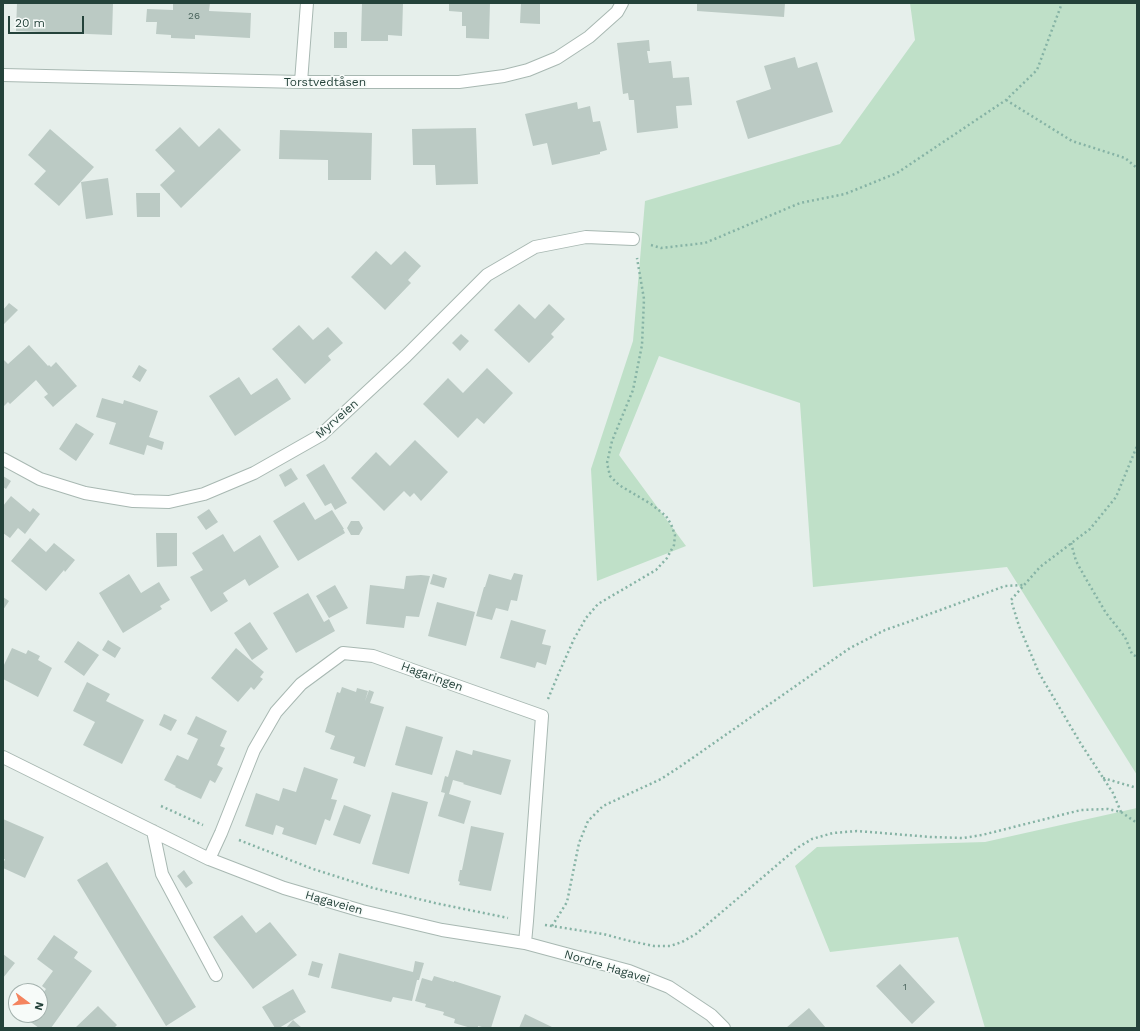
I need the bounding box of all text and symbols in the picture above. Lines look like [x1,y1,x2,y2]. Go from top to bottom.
scale bar [10,8,86,34]
house number: 26 [188,10,200,22]
text: 20 m [15,16,45,30]
street label: Torstvedtåsen [284,75,366,89]
street label: Myrveien [313,396,361,442]
street label: Hagaringen [399,659,465,695]
street label: Hagaveien [304,888,364,918]
street label: Nordre Hagavei [562,947,652,987]
house number: 1 [903,981,907,993]
north arrow [8,983,48,1023]
text: N [32,1000,46,1012]

